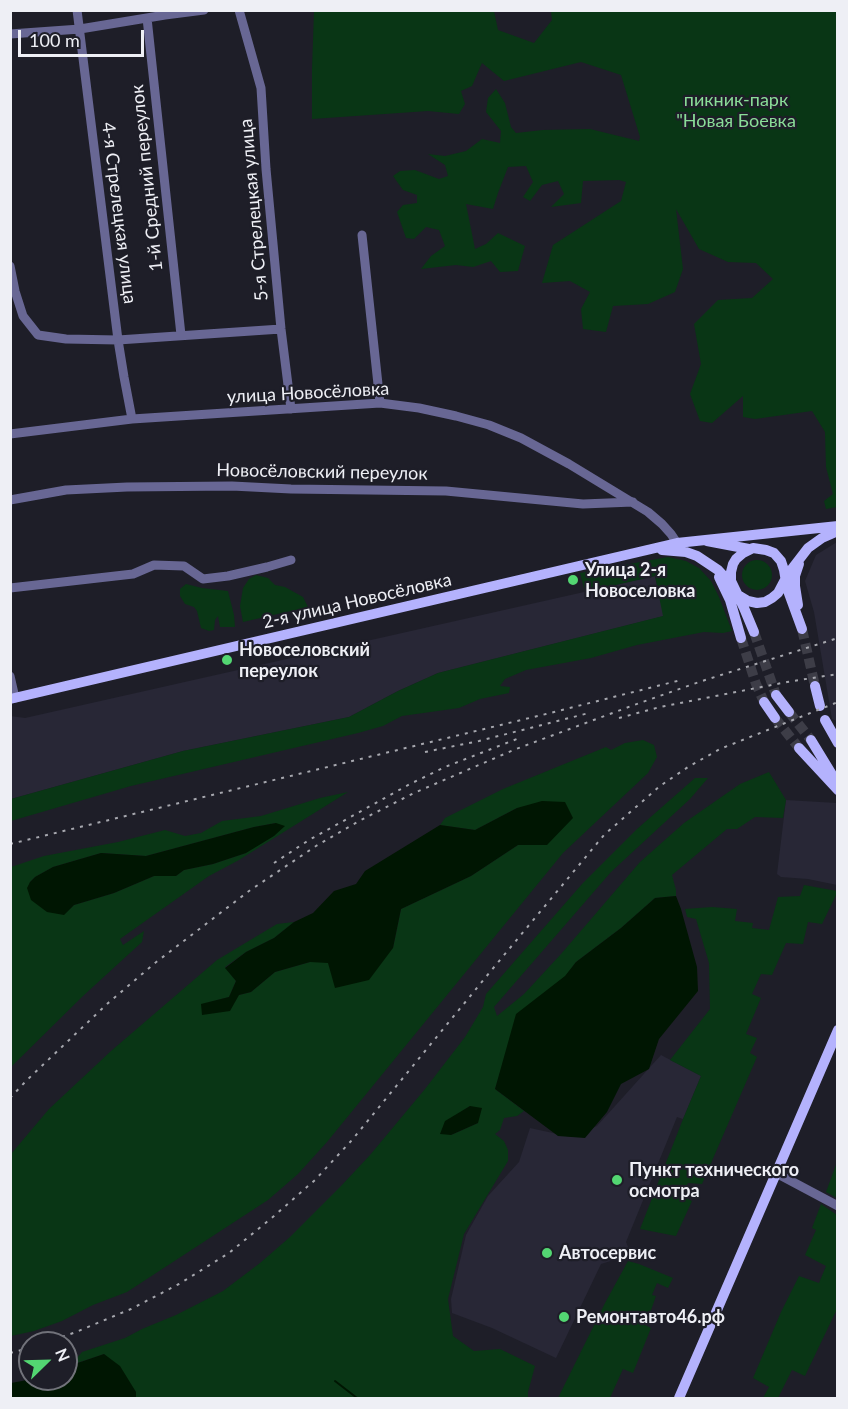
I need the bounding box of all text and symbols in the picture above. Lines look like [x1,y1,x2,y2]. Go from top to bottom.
scale bar [21,18,147,56]
text: 100 m [29,29,80,51]
street label: 1-й Средний переулок [126,84,168,272]
park label: пикник-парк "Новая Боевка [676,89,796,132]
street label: 5-я Стрелецкая улица [235,118,273,302]
street label: 4-я Стрелецкая улица [97,121,141,305]
street label: улица Новосёловка [226,378,390,408]
street label: Новосёловский переулок [216,459,428,485]
place label: Улица 2-я Новоселовка [585,559,696,602]
street label: 2-я улица Новосёловка [261,569,453,633]
marker: Улица 2-я Новоселовка [566,573,580,587]
place label: Новоселовский переулок [239,639,370,682]
marker: Новоселовский переулок [220,653,234,667]
place label: Пункт технического осмотра [629,1159,799,1202]
marker: Пункт технического осмотра [610,1173,624,1187]
place label: Автосервис [559,1242,656,1264]
marker: Автосервис [540,1246,554,1260]
place label: Ремонтавто46.рф [576,1306,725,1328]
marker: Ремонтавто46.рф [557,1310,571,1324]
north arrow [18,1331,78,1391]
text: N [52,1345,74,1364]

